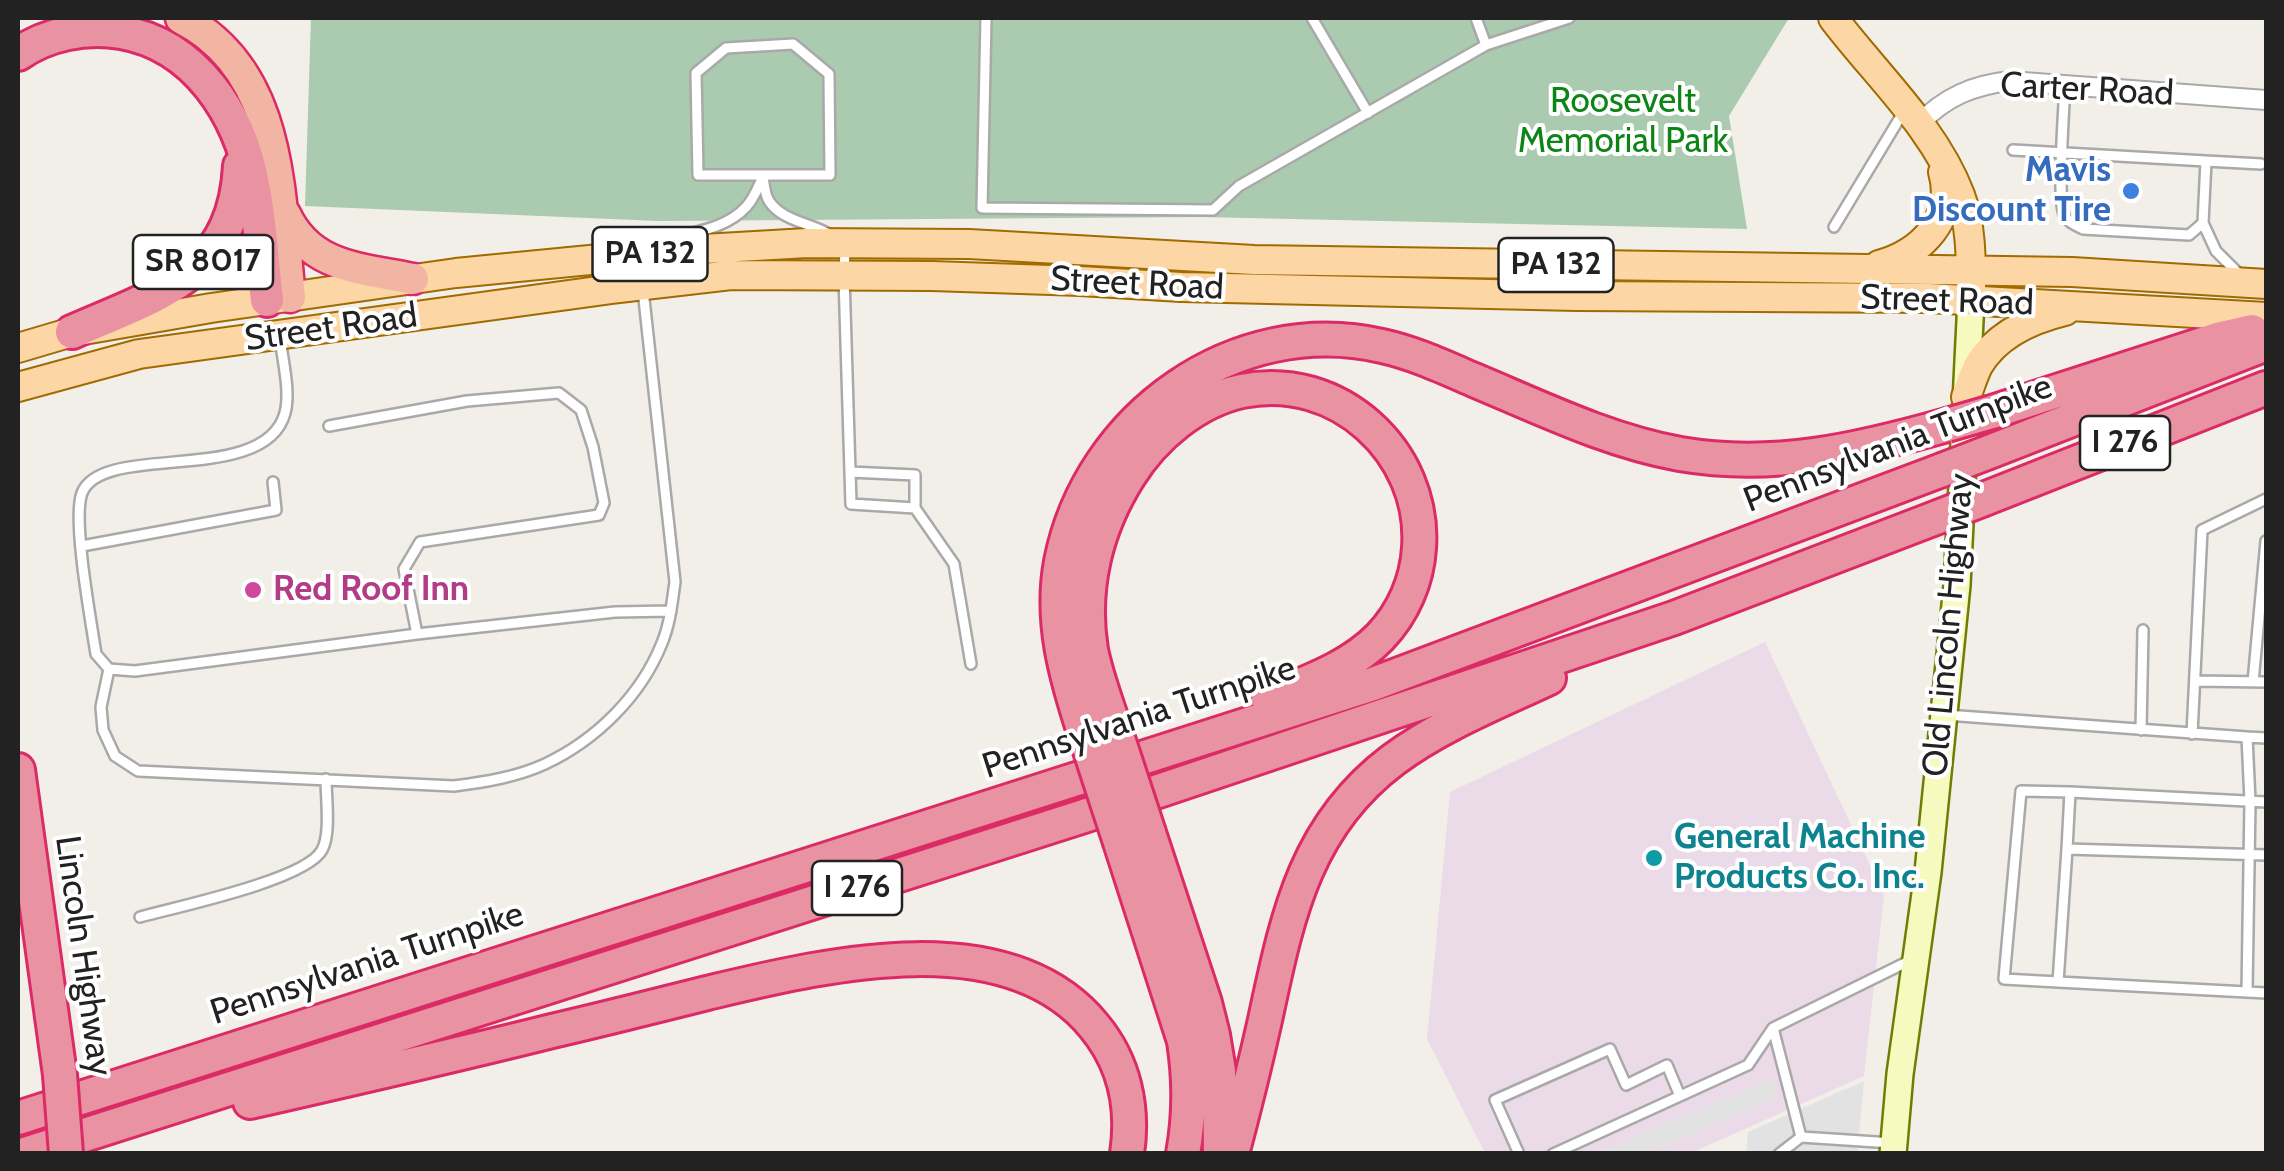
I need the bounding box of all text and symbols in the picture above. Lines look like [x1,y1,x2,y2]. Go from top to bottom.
street label: Carter Road [1999,64,2175,116]
park label: Roosevelt Memorial Park [1518,81,1728,163]
place label: Mavis Discount Tire [1912,150,2111,232]
marker: Mavis Discount Tire [2120,180,2142,202]
road number: PA 132 [592,227,708,281]
road number: SR 8017 [133,235,273,289]
road number: PA 132 [1498,238,1614,292]
street label: Street Road [1049,258,1225,310]
street label: Street Road [1859,277,2035,325]
street label: Street Road [242,295,420,361]
street label: Pennsylvania Turnpike [1738,366,2058,522]
road number: I 276 [2080,416,2170,470]
street label: Old Lincoln Highway [1915,472,1983,778]
place label: Red Roof Inn [273,569,469,611]
marker: Red Roof Inn [242,579,264,601]
street label: Pennsylvania Turnpike [977,648,1301,788]
place label: General Machine Products Co. Inc. [1674,817,1926,899]
street label: Lincoln Highway [45,833,121,1079]
marker: General Machine Products Co. Inc. [1643,847,1665,869]
road number: I 276 [812,861,902,915]
street label: Pennsylvania Turnpike [205,894,529,1034]

